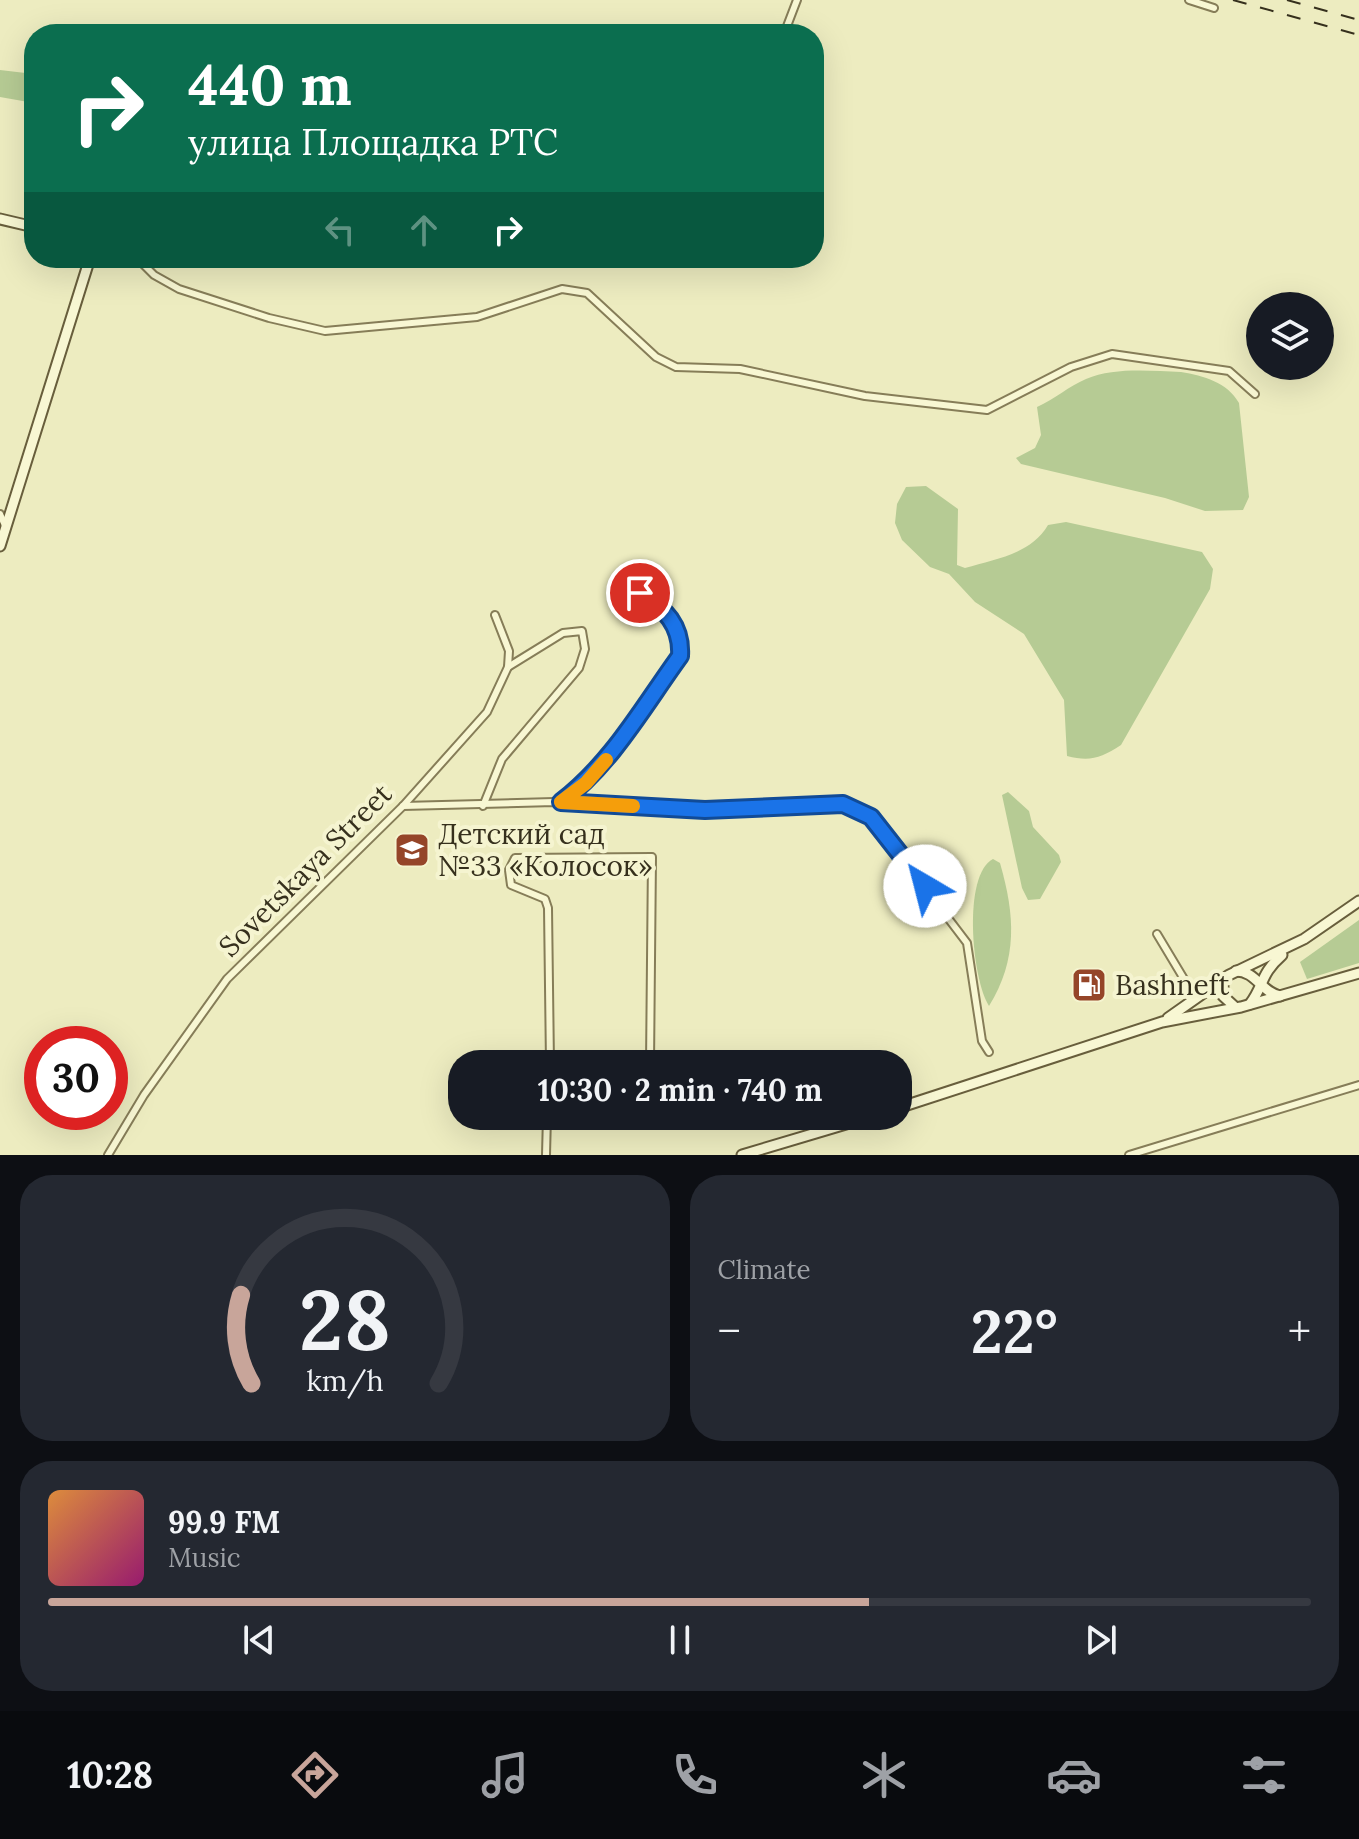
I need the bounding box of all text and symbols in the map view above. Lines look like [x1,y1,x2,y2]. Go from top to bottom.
text: 440 m [188,49,352,120]
icon: right [56,56,160,160]
text: улица Площадка РТС [188,119,558,165]
icon: left [318,208,362,252]
icon: ahead [402,208,446,252]
icon: right [486,208,530,252]
map controls [1246,292,1334,380]
button: layers [1246,292,1334,380]
pin [606,559,674,627]
icon: arrive [618,571,662,615]
street label: Sovetskaya Street [211,776,399,964]
place label: Детский сад №33 «Колосок» [438,816,653,884]
school or university icon: Детский сад №33 «Колосок» [393,831,431,869]
position arrow [883,844,967,928]
fuel station icon: Bashneft [1070,966,1108,1004]
place label: Bashneft [1115,967,1230,1003]
speed limit sign: 30 [24,1026,128,1130]
text: 10:30 · 2 min · 740 m [538,1071,822,1109]
text: Climate [718,1253,811,1286]
text: 28 [299,1266,391,1373]
text: 22° [971,1293,1058,1369]
text: − [718,1303,741,1359]
text: + [1288,1303,1311,1359]
text: km/h [306,1362,383,1399]
text: 99.9 FM [168,1503,281,1541]
text: Music [168,1541,241,1574]
icon: previous [237,1618,281,1662]
icon: pause [658,1618,702,1662]
icon: next [1079,1618,1123,1662]
icon: directions [287,1747,343,1803]
icon: music [477,1747,533,1803]
icon: phone [667,1747,723,1803]
icon: climate [856,1747,912,1803]
icon: car [1046,1747,1102,1803]
icon: filters [1236,1747,1292,1803]
text: 10:28 [67,1752,153,1798]

